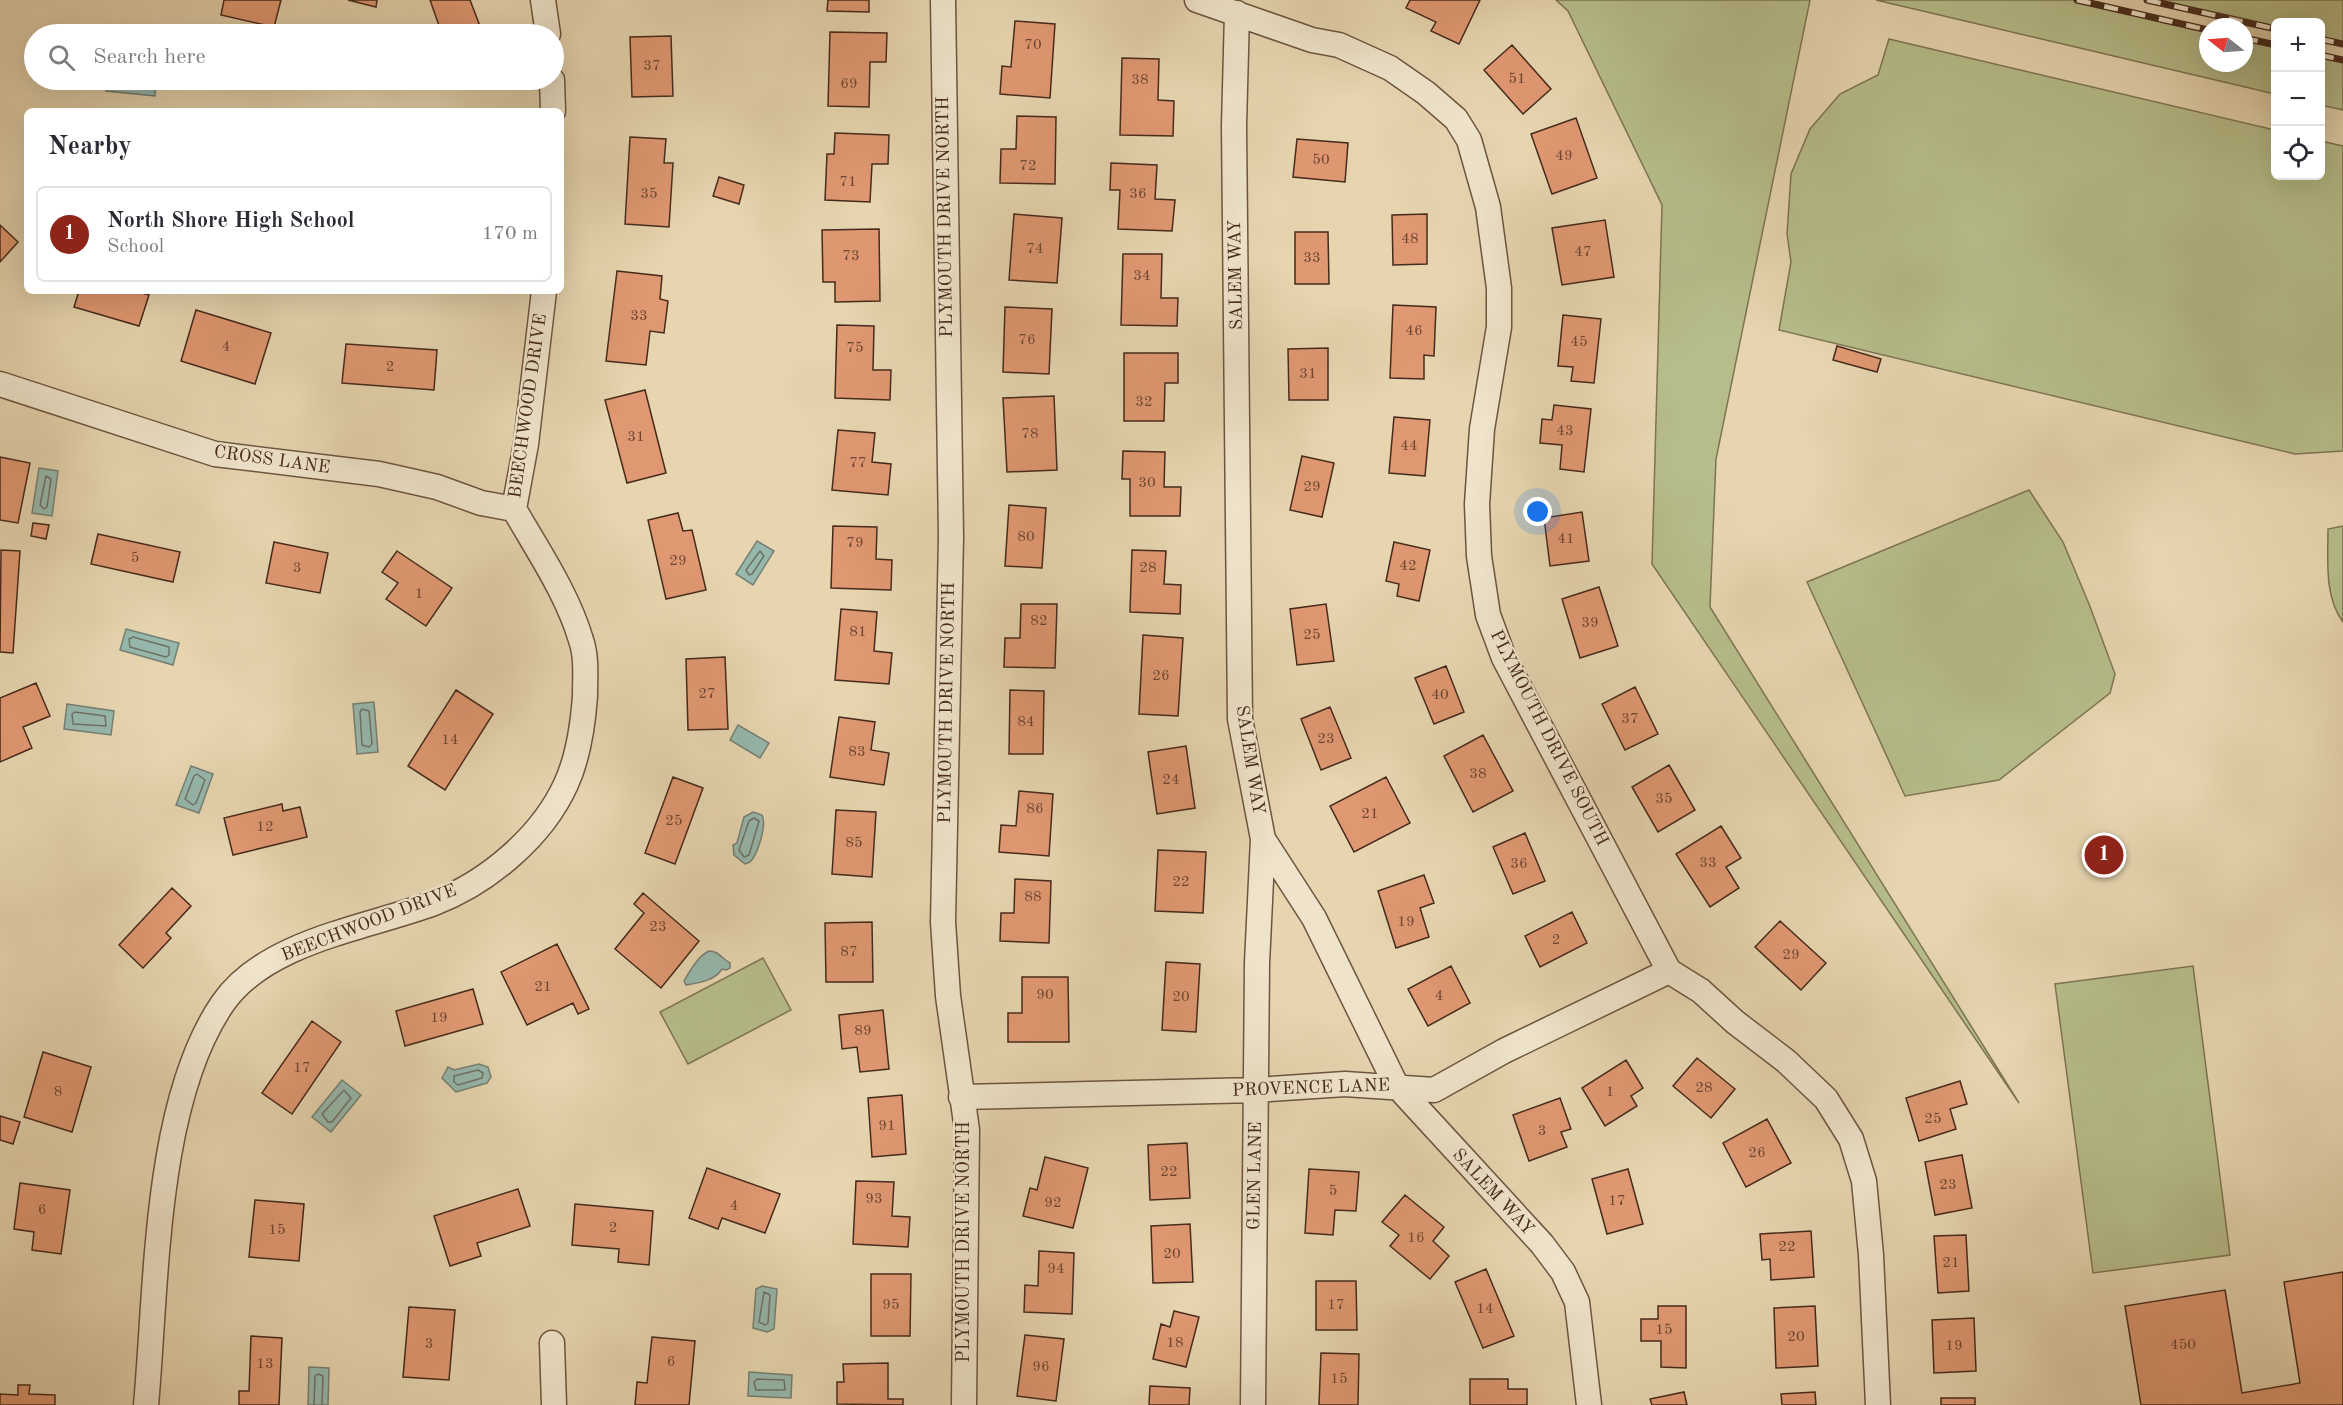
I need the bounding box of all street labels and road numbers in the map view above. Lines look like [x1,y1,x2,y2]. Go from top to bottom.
street label: PLYMOUTH DRIVE NORTH [934,96,956,338]
street label: SALEM WAY [1226,220,1246,330]
street label: BEECHWOOD DRIVE [506,313,550,499]
street label: CROSS LANE [213,443,331,477]
street label: PLYMOUTH DRIVE NORTH [936,582,958,824]
street label: PLYMOUTH DRIVE SOUTH [1487,627,1611,849]
street label: SALEM WAY [1232,704,1268,816]
street label: BEECHWOOD DRIVE [279,881,459,965]
street label: PROVENCE LANE [1232,1076,1390,1100]
street label: PLYMOUTH DRIVE NORTH [955,1121,973,1363]
street label: GLEN LANE [1245,1122,1265,1230]
street label: SALEM WAY [1449,1145,1537,1239]

